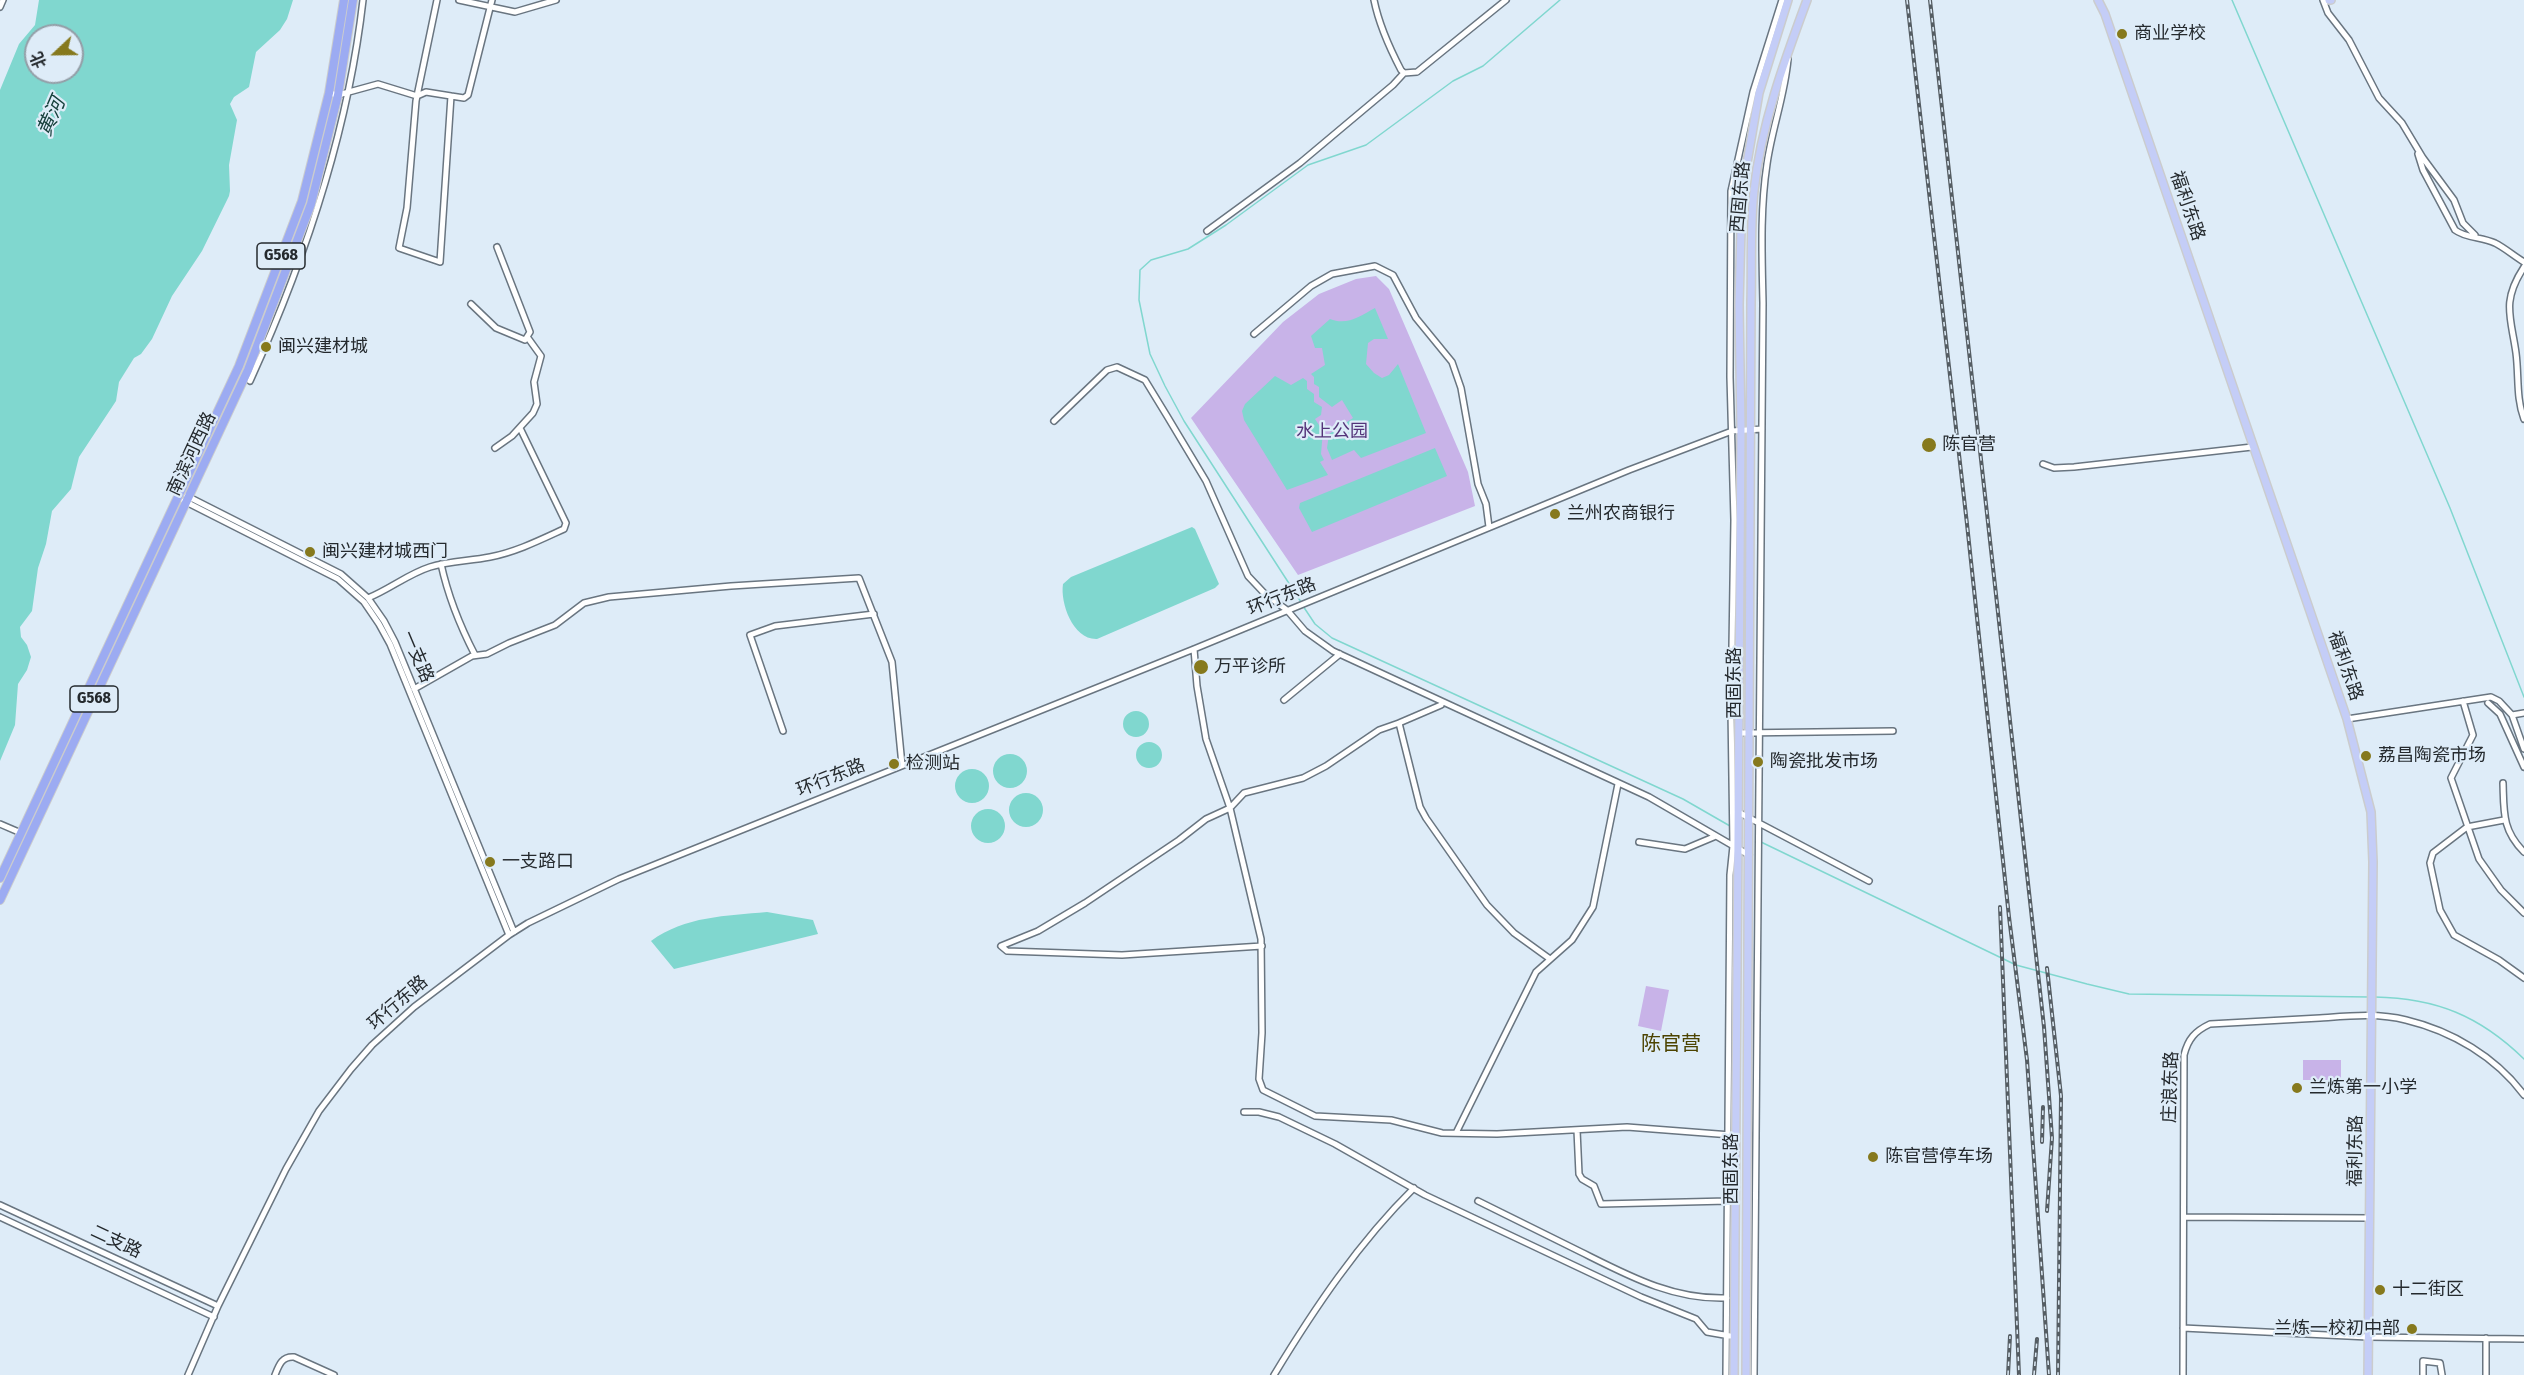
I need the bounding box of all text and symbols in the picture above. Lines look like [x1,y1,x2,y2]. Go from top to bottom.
place label: 商业学校 [2134,23,2206,45]
north arrow [24,24,84,84]
marker: 商业学校 [2115,27,2129,41]
text: 北 [27,49,51,71]
water label: 黄河 [33,94,71,140]
street label: 西固东路 [1727,160,1755,234]
street label: 福利东路 [2165,168,2209,244]
road number: G568 [257,243,305,269]
place label: 闽兴建材城 [278,336,368,358]
marker: 闽兴建材城 [259,340,273,354]
street label: 南滨河西路 [163,409,221,499]
park label: 水上公园 [1296,421,1368,443]
place label: 陈官营 [1942,434,1996,456]
marker: 陈官营 [1920,436,1938,454]
place label: 兰州农商银行 [1567,503,1675,525]
marker: 兰州农商银行 [1548,507,1562,521]
place label: 闽兴建材城西门 [322,541,448,563]
marker: 闽兴建材城西门 [303,545,317,559]
street label: 环行东路 [1245,574,1319,620]
street label: 一支路 [397,628,437,686]
street label: 福利东路 [2323,628,2367,704]
street label: 西固东路 [1724,647,1746,719]
place label: 万平诊所 [1214,656,1286,678]
marker: 万平诊所 [1192,658,1210,676]
road number: G568 [70,686,118,712]
place label: 荔昌陶瓷市场 [2378,745,2486,767]
marker: 荔昌陶瓷市场 [2359,749,2373,763]
place label: 陶瓷批发市场 [1770,751,1878,773]
place label: 检测站 [906,753,960,775]
street label: 环行东路 [794,755,868,801]
marker: 陶瓷批发市场 [1751,755,1765,769]
marker: 检测站 [887,757,901,771]
place label: 一支路口 [502,851,574,873]
marker: 一支路口 [483,855,497,869]
street label: 环行东路 [364,971,432,1035]
district label: 陈官营 [1641,1032,1701,1056]
street label: 庄浪东路 [2159,1051,2183,1123]
place label: 兰炼第一小学 [2309,1077,2417,1099]
marker: 兰炼第一小学 [2290,1081,2304,1095]
street label: 福利东路 [2345,1115,2367,1187]
street label: 西固东路 [1721,1133,1743,1205]
place label: 陈官营停车场 [1885,1146,1993,1168]
marker: 陈官营停车场 [1866,1150,1880,1164]
street label: 二支路 [87,1221,145,1263]
place label: 十二街区 [2392,1279,2464,1301]
marker: 十二街区 [2373,1283,2387,1297]
place label: 兰炼一校初中部 [2274,1318,2400,1340]
marker: 兰炼一校初中部 [2405,1322,2419,1336]

